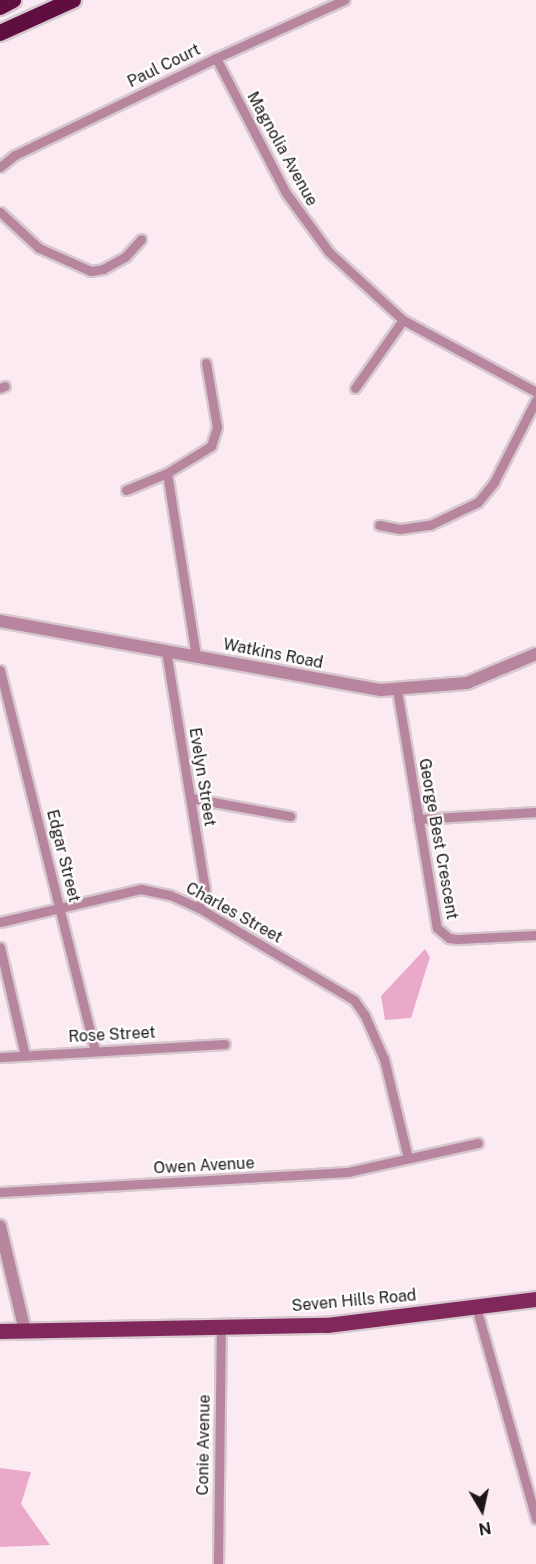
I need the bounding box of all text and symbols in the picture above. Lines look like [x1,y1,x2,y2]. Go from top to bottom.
street label: Paul Court [124,40,204,92]
street label: Magnolia Avenue [243,89,321,209]
street label: Watkins Road [221,635,325,673]
street label: Evelyn Street [185,726,219,828]
street label: George Best Crescent [414,757,462,921]
street label: Edgar Street [42,808,84,904]
street label: Charles Street [182,879,286,947]
street label: Rose Street [68,1023,156,1047]
street label: Owen Avenue [153,1154,255,1178]
street label: Seven Hills Road [291,1286,417,1316]
street label: Conie Avenue [194,1394,214,1496]
north arrow [452,1480,512,1540]
text: N [477,1518,493,1539]

